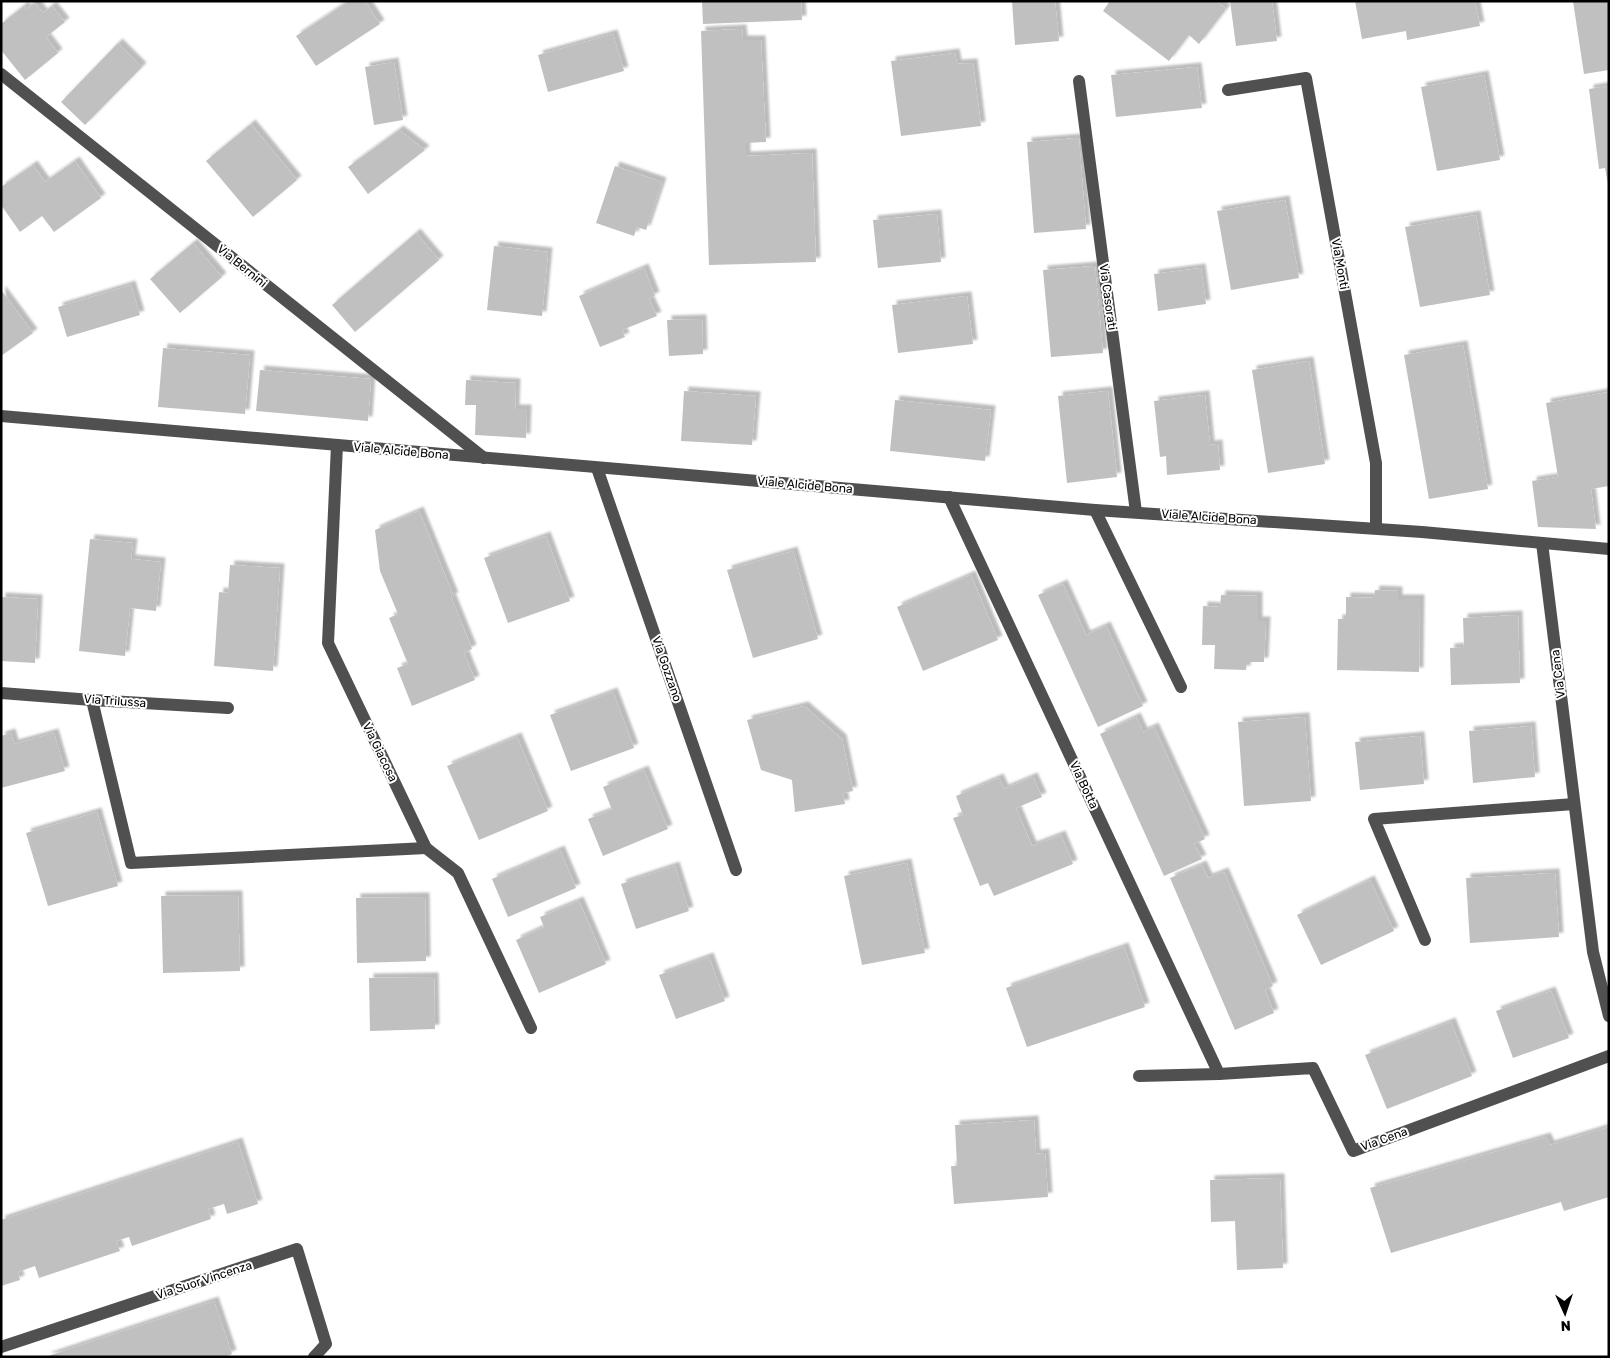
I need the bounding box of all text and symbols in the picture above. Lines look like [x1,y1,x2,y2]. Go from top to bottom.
street label: Via Monti [1329,237,1351,291]
street label: Via Bernini [214,242,270,290]
street label: Via Casorati [1096,263,1120,331]
street label: Viale Alcide Bona [353,440,449,462]
street label: Viale Alcide Bona [757,474,853,496]
street label: Viale Alcide Bona [1161,507,1257,527]
street label: Via Gozzano [649,634,685,704]
street label: Via Cena [1548,649,1568,699]
street label: Via Trilussa [83,692,147,710]
street label: Via Giacosa [360,720,400,784]
street label: Via Botta [1067,759,1101,811]
street label: Via Cena [1359,1124,1409,1154]
street label: Via Suor Vincenza [154,1258,254,1302]
north arrow [1540,1288,1590,1338]
text: N [1560,1317,1571,1334]

